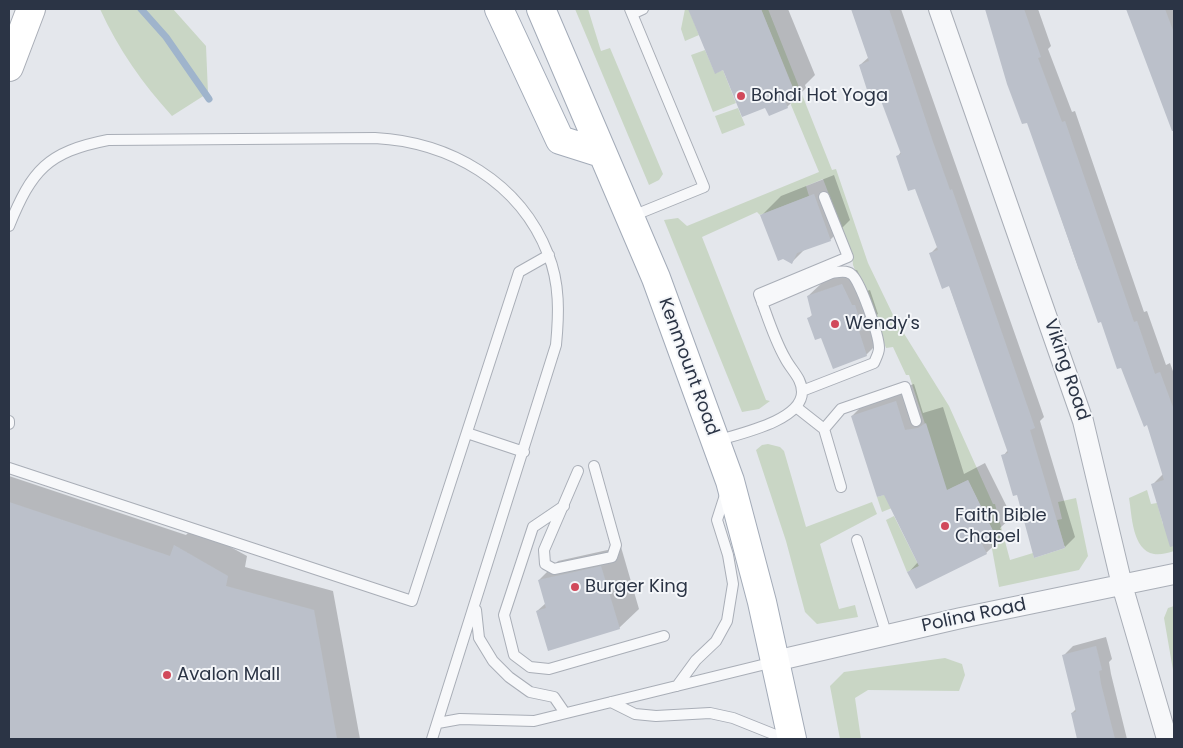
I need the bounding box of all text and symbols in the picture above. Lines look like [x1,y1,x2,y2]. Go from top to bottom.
place label: Bohdi Hot Yoga [751,85,888,107]
marker: Bohdi Hot Yoga [735,90,747,102]
street label: Kenmount Road [653,295,723,439]
place label: Wendy's [845,313,920,335]
street label: Viking Road [1039,317,1093,423]
marker: Wendy's [829,318,841,330]
place label: Faith Bible Chapel [955,505,1047,548]
marker: Faith Bible Chapel [939,520,951,532]
place label: Burger King [585,576,688,598]
marker: Burger King [569,581,581,593]
street label: Polina Road [920,594,1028,638]
place label: Avalon Mall [177,664,280,686]
marker: Avalon Mall [161,669,173,681]

